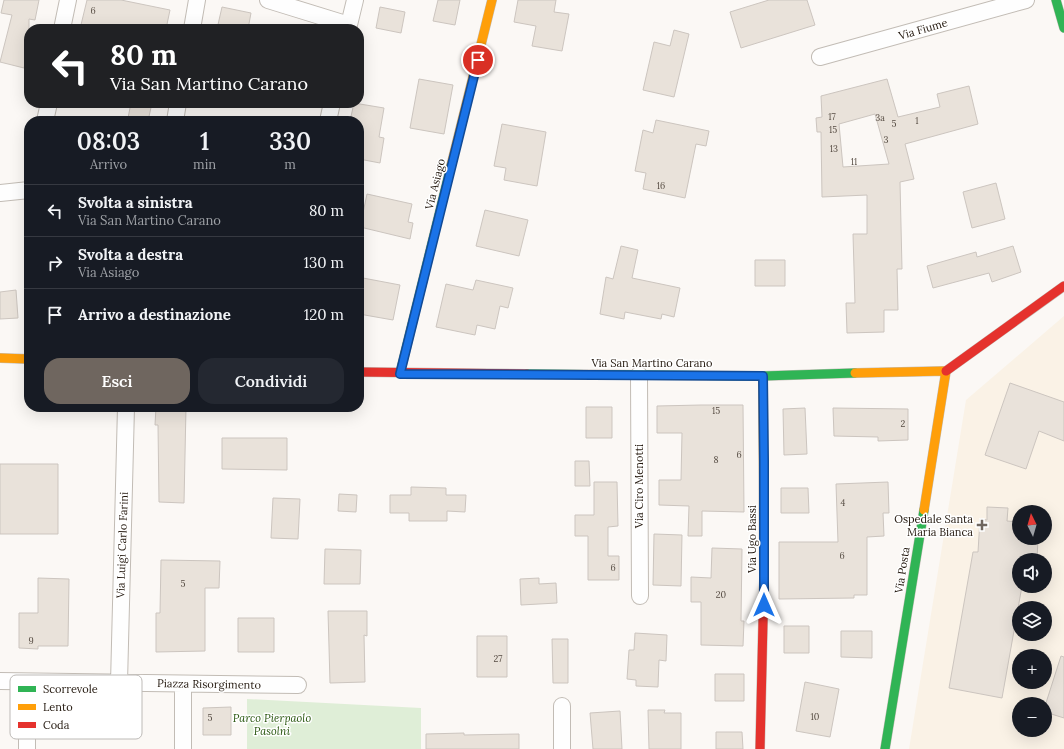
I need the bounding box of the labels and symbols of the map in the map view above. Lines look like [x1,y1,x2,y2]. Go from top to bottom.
house number: 6 [90,5,96,16]
street label: Via Fiume [896,15,949,43]
pin [461,43,495,77]
house number: 17 [828,111,836,122]
house number: 3a [875,112,885,123]
house number: 1 [915,115,919,126]
house number: 5 [892,118,897,129]
house number: 15 [829,124,837,135]
house number: 3 [883,134,889,145]
house number: 13 [830,143,838,154]
house number: 11 [851,156,857,167]
street label: Via Asiago [422,157,448,212]
house number: 16 [657,180,665,191]
street label: Via San Martino Carano [591,356,712,370]
house number: 15 [712,405,720,416]
house number: 2 [901,418,906,429]
street label: Via Ciro Menotti [632,444,646,529]
house number: 6 [736,449,742,460]
house number: 8 [713,454,719,465]
street label: Via Luigi Carlo Farini [113,492,131,599]
house number: 4 [841,497,846,508]
street label: Via Ugo Bassi [745,505,759,574]
north arrow [1012,505,1052,545]
place label: Ospedale Santa Maria Bianca [894,512,973,539]
marker: Ospedale Santa Maria Bianca [976,519,988,531]
street label: Via Posta [891,546,913,595]
house number: 6 [839,550,845,561]
house number: 6 [610,562,616,573]
house number: 5 [181,578,186,589]
position arrow [743,584,785,626]
house number: 20 [716,589,727,600]
house number: 9 [28,635,34,646]
house number: 27 [494,653,502,664]
legend [10,675,142,739]
street label: Piazza Risorgimento [157,676,261,692]
text: Scorrevole [43,682,98,696]
text: Lento [43,700,73,714]
park label: Parco Pierpaolo Pasolni [233,711,311,738]
house number: 10 [811,711,820,722]
house number: 5 [208,712,213,723]
text: Coda [43,718,70,732]

